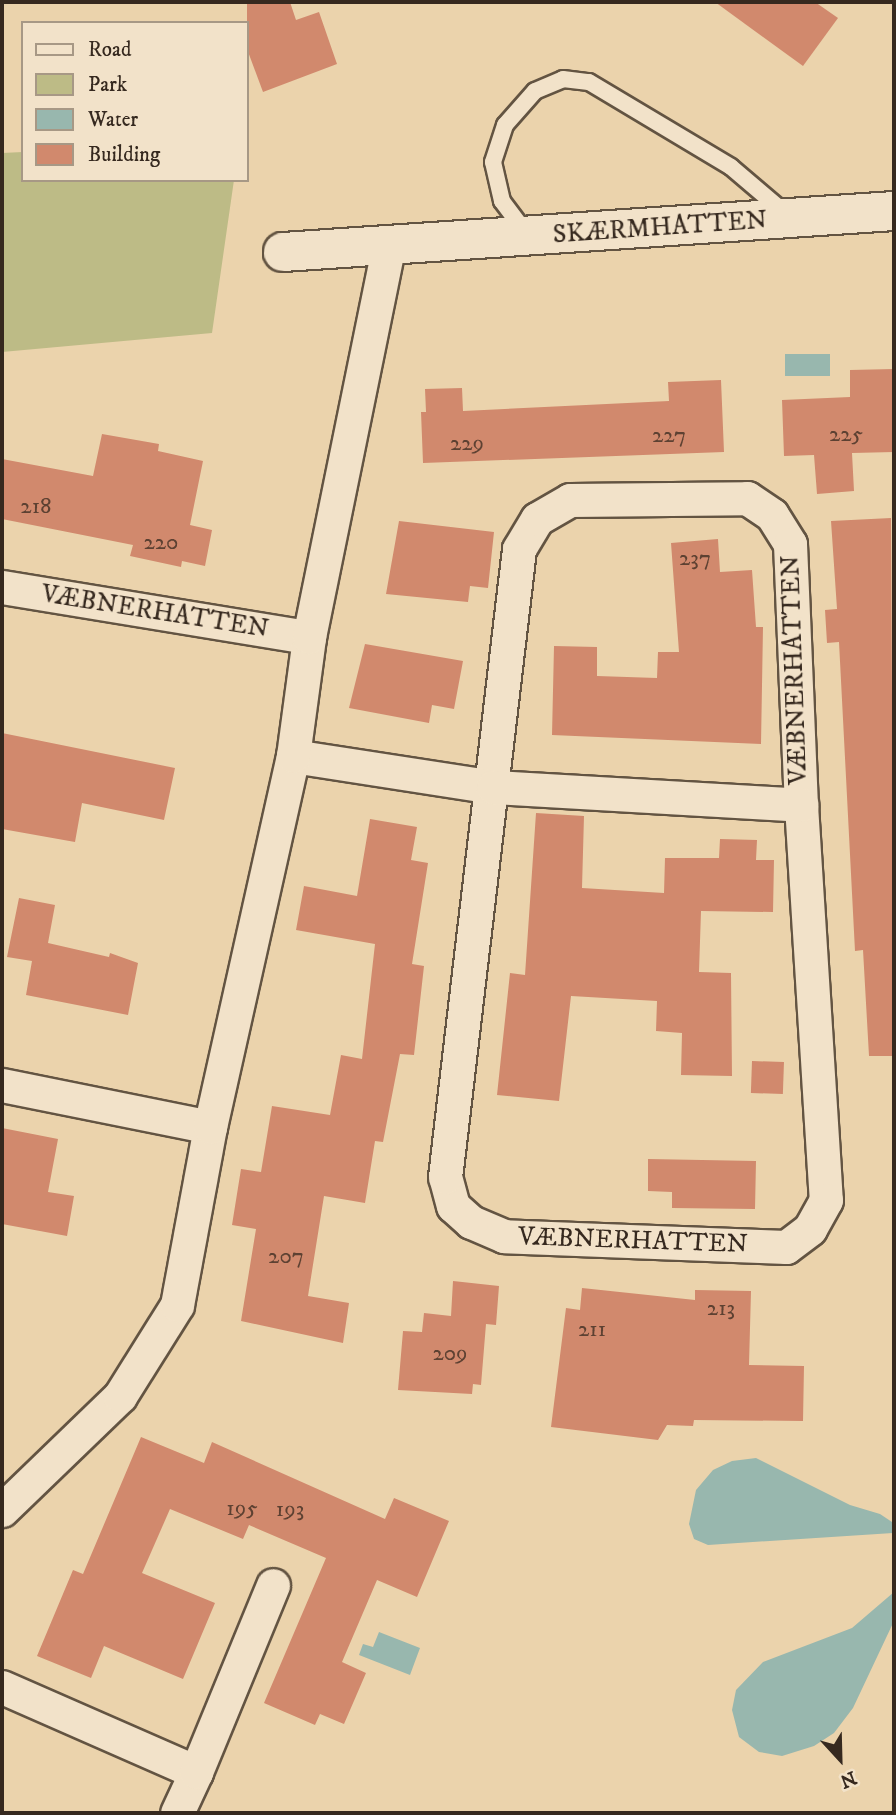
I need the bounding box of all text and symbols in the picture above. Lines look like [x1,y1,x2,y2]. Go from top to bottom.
legend [21,21,248,182]
text: Road [88,37,132,63]
text: Park [88,72,127,98]
text: Water [88,107,138,133]
text: Building [88,142,160,168]
street label: SKÆRMHATTEN [552,205,768,251]
house number: 225 [829,421,863,449]
house number: 227 [652,422,686,450]
house number: 229 [450,430,484,458]
house number: 218 [20,493,52,521]
house number: 220 [144,529,178,557]
house number: 237 [679,545,711,573]
street label: VÆBNERHATTEN [775,555,815,785]
street label: VÆBNERHATTEN [39,579,271,645]
street label: VÆBNERHATTEN [518,1221,748,1261]
house number: 207 [268,1243,304,1271]
house number: 213 [707,1295,735,1323]
house number: 211 [578,1316,606,1344]
house number: 209 [432,1340,468,1368]
house number: 195 [226,1495,258,1523]
house number: 193 [276,1496,304,1524]
north arrow [805,1724,875,1794]
text: N [837,1765,860,1793]

